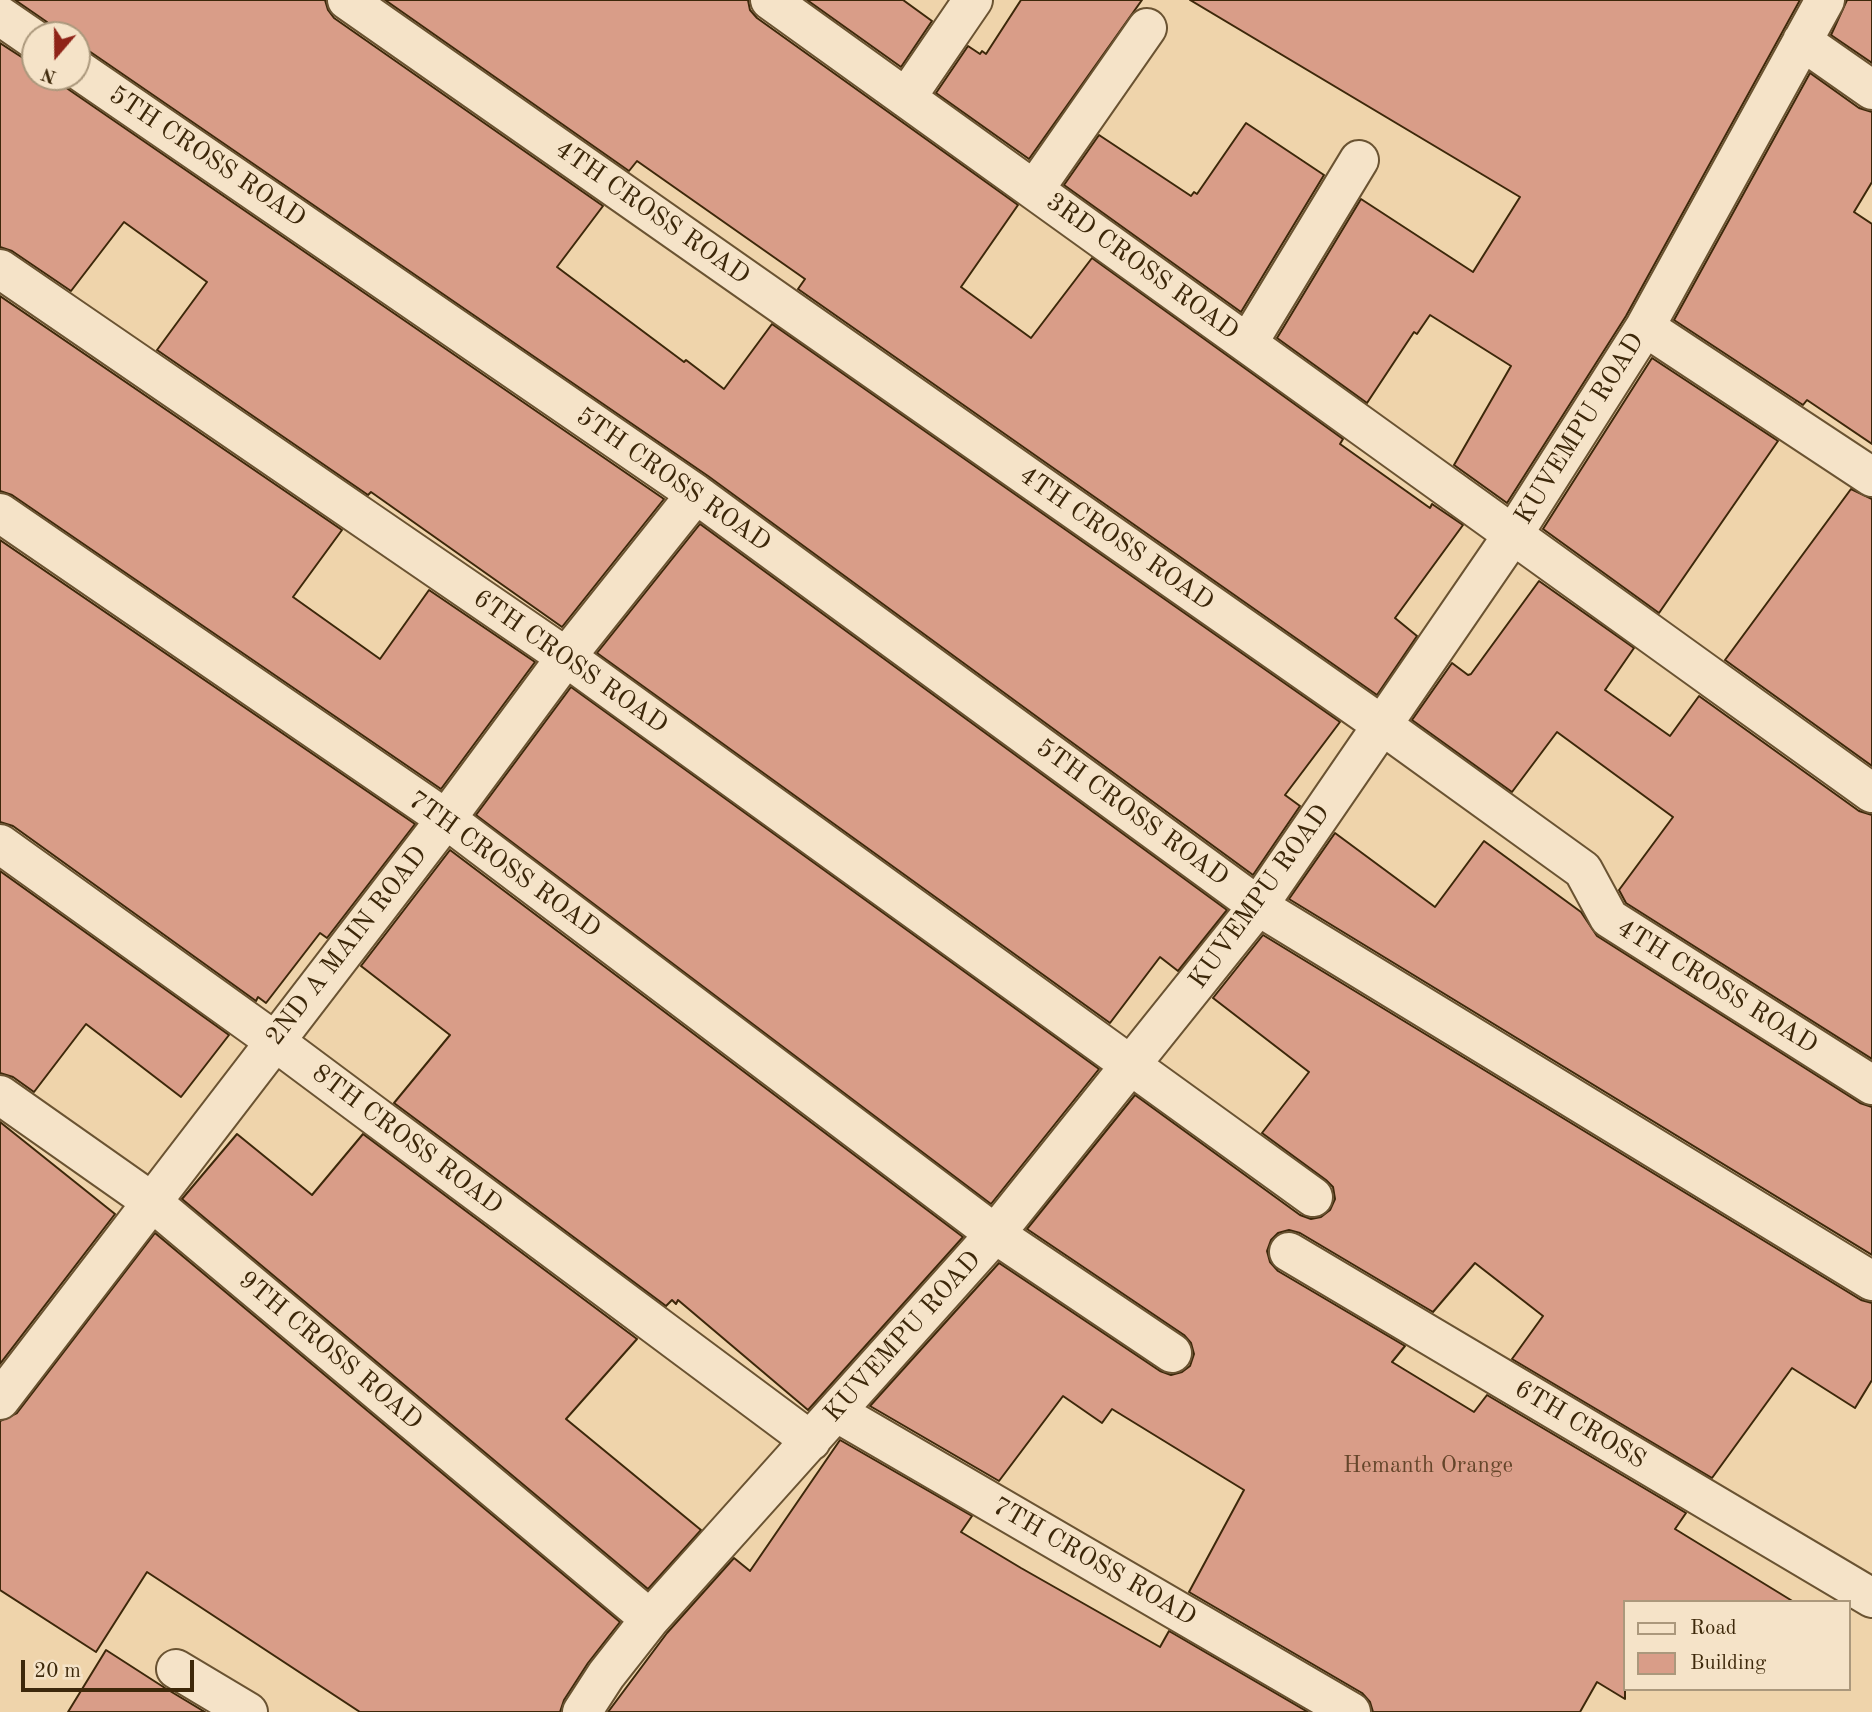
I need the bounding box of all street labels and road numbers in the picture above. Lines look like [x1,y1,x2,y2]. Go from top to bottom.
street label: 5TH CROSS ROAD [103,80,311,234]
street label: 4TH CROSS ROAD [549,134,755,292]
street label: 3RD CROSS ROAD [1040,187,1244,347]
street label: KUVEMPU ROAD [1509,328,1651,530]
street label: 5TH CROSS ROAD [570,401,776,559]
street label: 4TH CROSS ROAD [1013,460,1219,618]
street label: 6TH CROSS ROAD [467,583,673,741]
street label: 5TH CROSS ROAD [1030,733,1234,893]
street label: 7TH CROSS ROAD [402,785,606,945]
street label: KUVEMPU ROAD [1183,799,1337,995]
street label: 2ND A MAIN ROAD [259,840,435,1052]
street label: 4TH CROSS ROAD [1611,913,1823,1061]
street label: 8TH CROSS ROAD [306,1058,508,1222]
street label: KUVEMPU ROAD [818,1245,988,1429]
street label: 9TH CROSS ROAD [232,1265,428,1437]
street label: 6TH CROSS [1509,1374,1651,1476]
street label: 7TH CROSS ROAD [986,1491,1202,1633]

